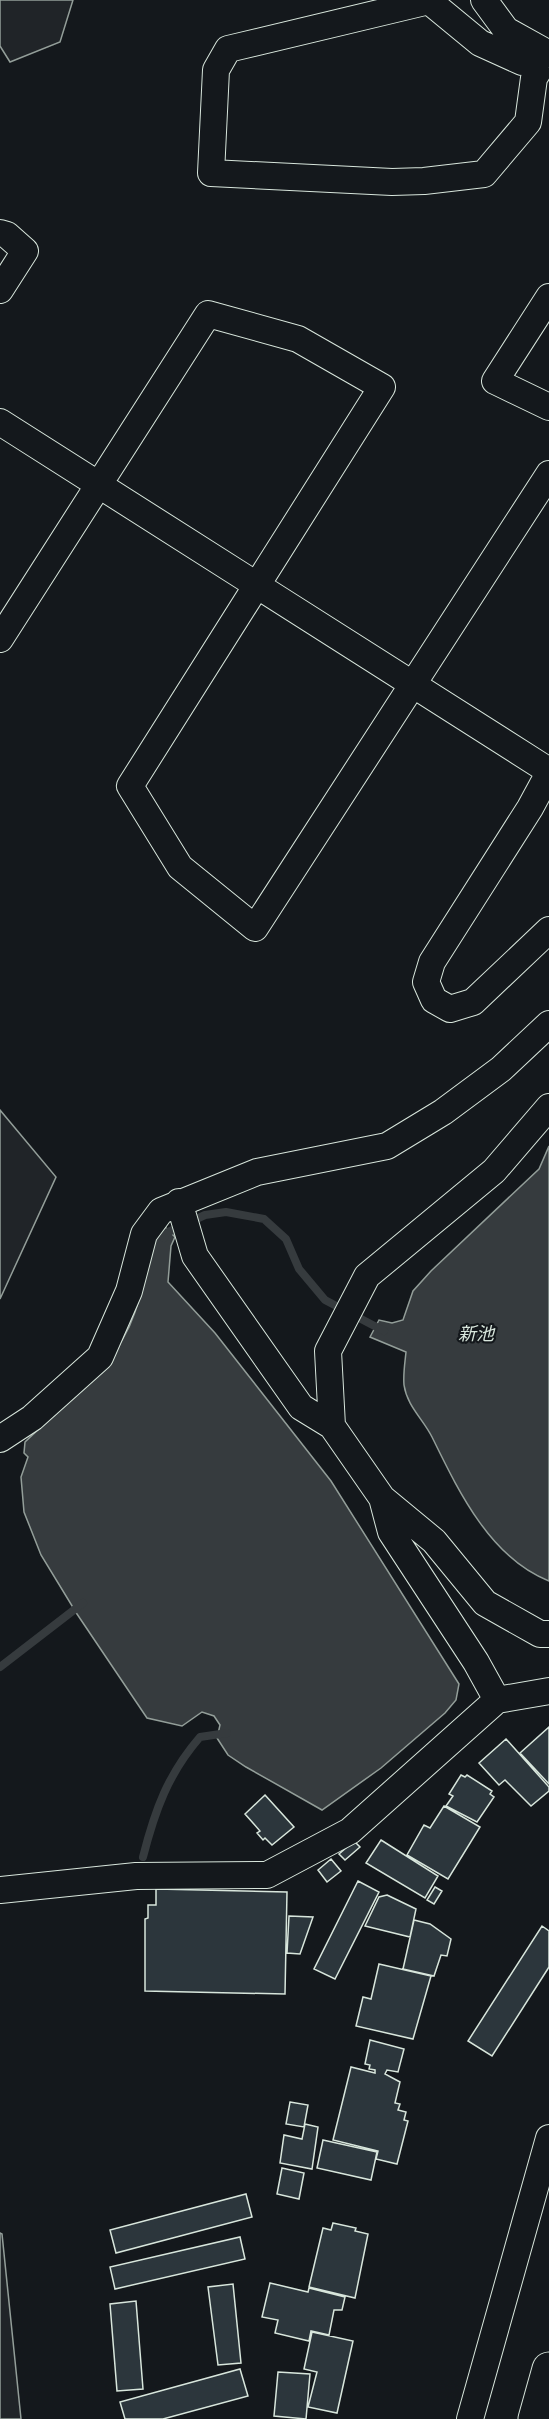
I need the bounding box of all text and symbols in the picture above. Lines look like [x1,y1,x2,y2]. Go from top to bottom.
water label: 新池 [458,1322,496,1345]

